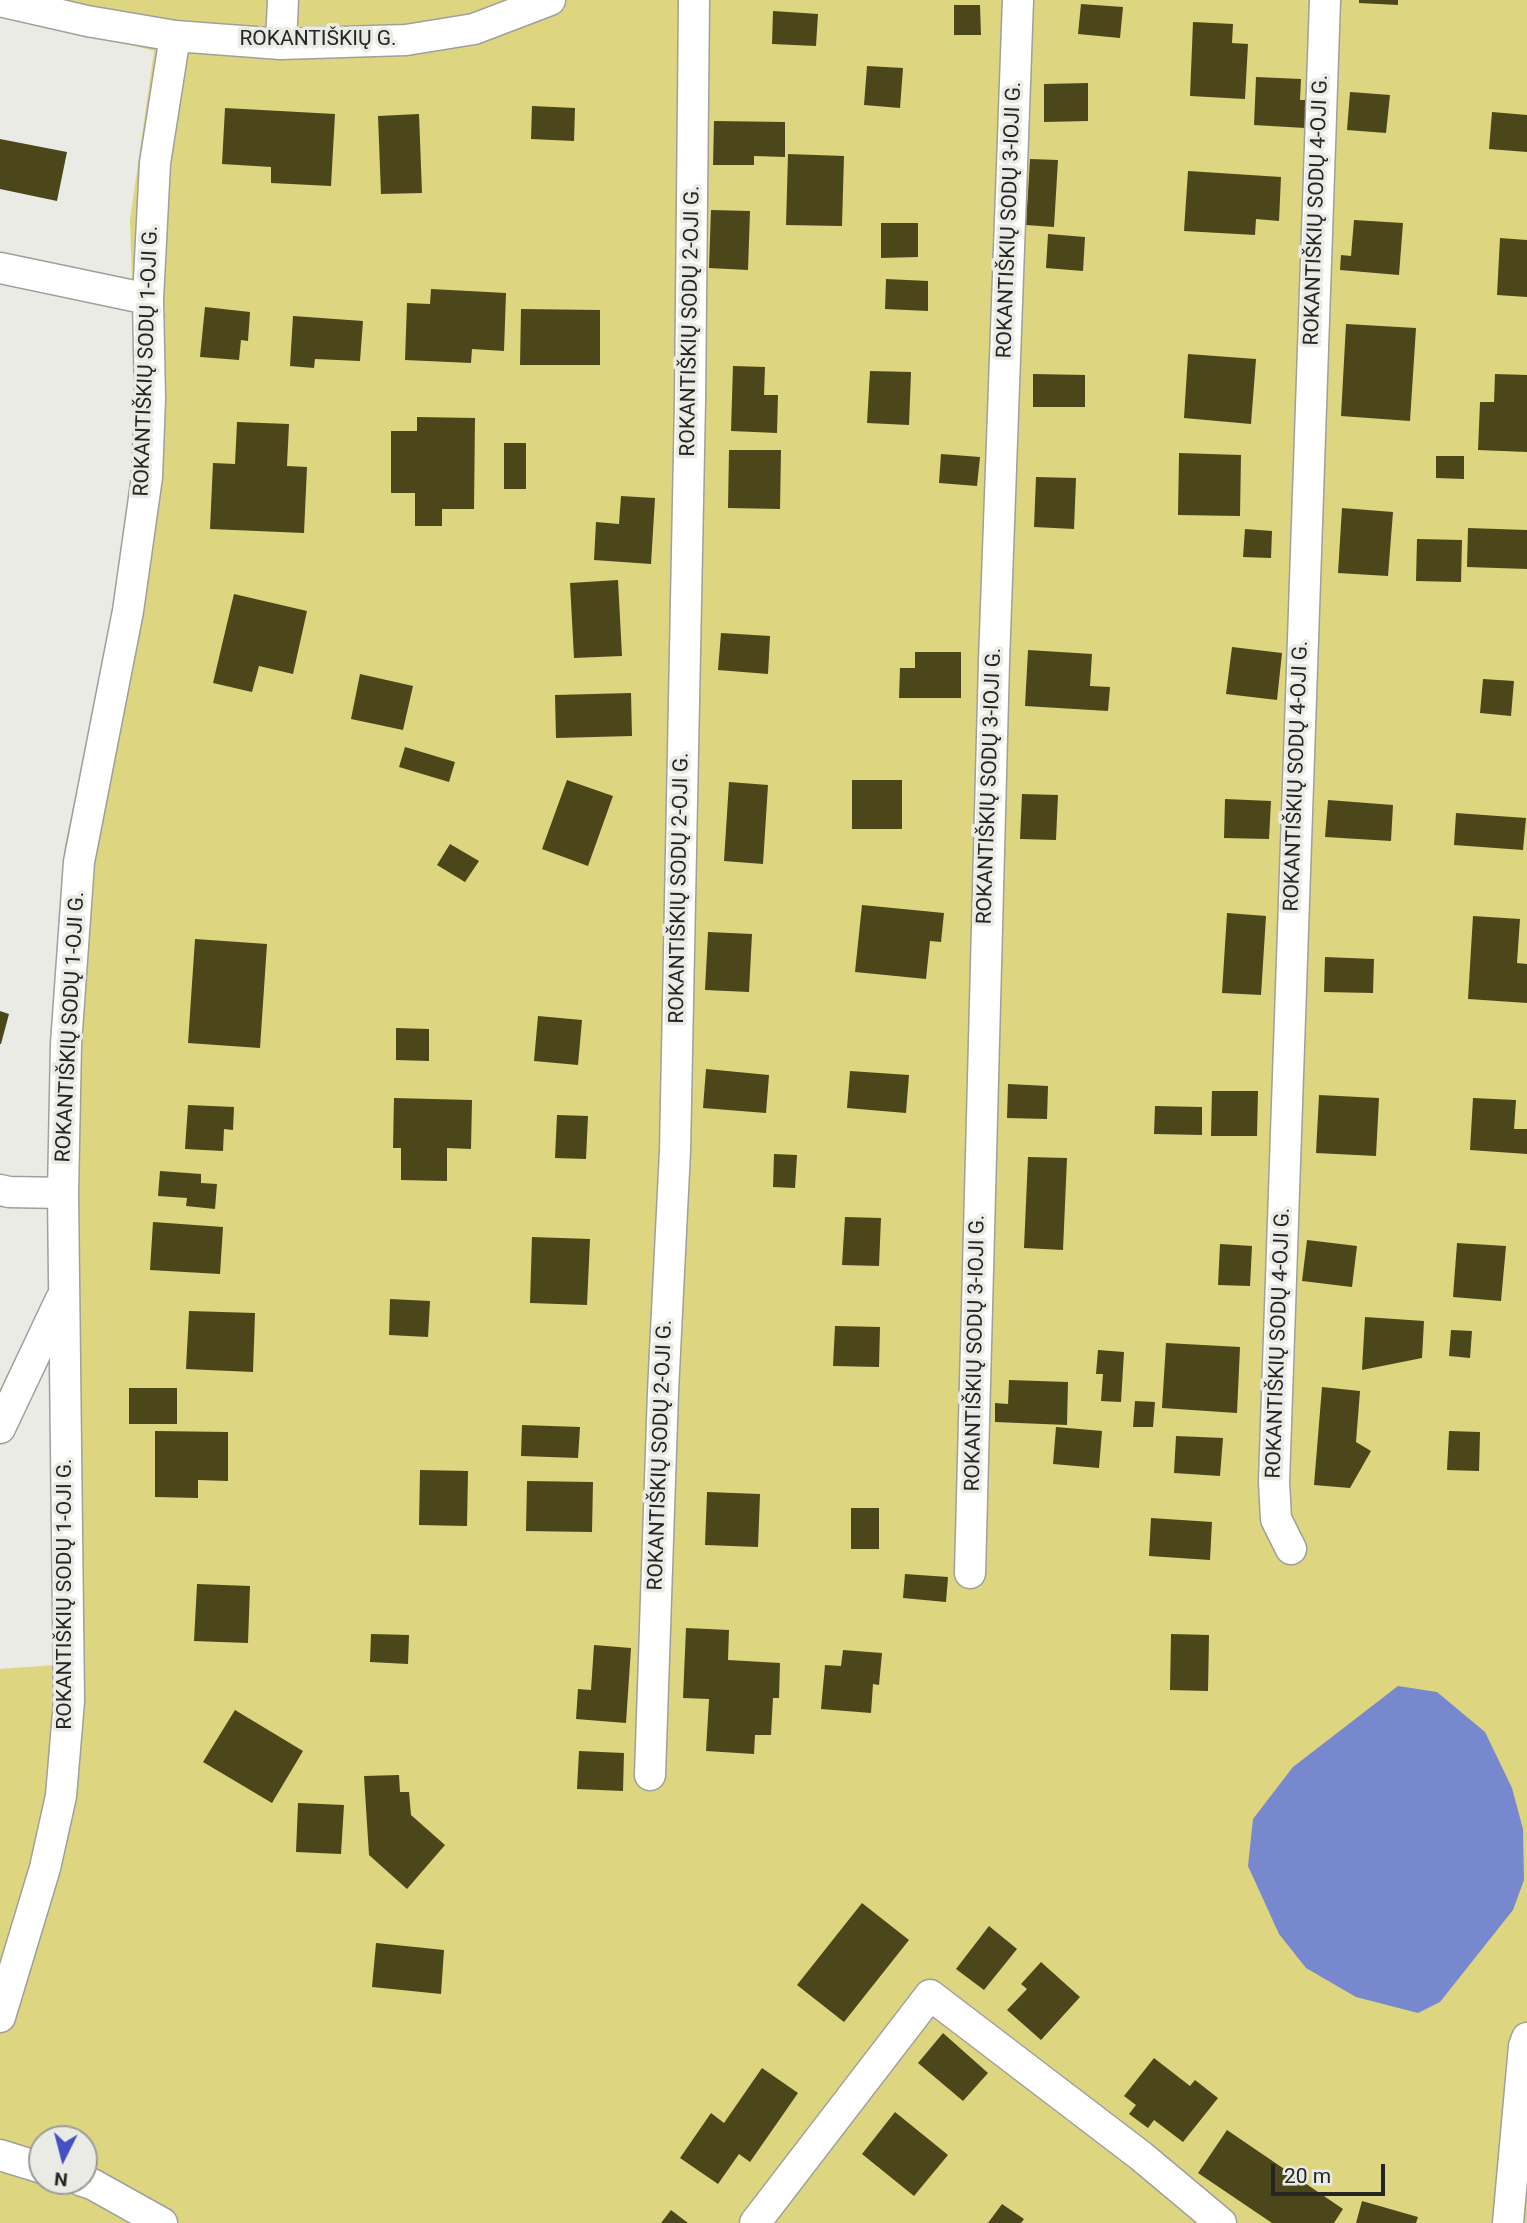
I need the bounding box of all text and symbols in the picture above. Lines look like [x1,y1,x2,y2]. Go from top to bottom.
street label: ROKANTIŠKIŲ G. [239,27,397,53]
street label: ROKANTIŠKIŲ SODŲ 4-OJI G. [1300,74,1334,346]
street label: ROKANTIŠKIŲ SODŲ 3-IOJI G. [993,81,1027,359]
street label: ROKANTIŠKIŲ SODŲ 2-OJI G. [676,185,706,457]
street label: ROKANTIŠKIŲ SODŲ 1-OJI G. [130,225,164,497]
street label: ROKANTIŠKIŲ SODŲ 4-OJI G. [1280,640,1314,912]
street label: ROKANTIŠKIŲ SODŲ 3-IOJI G. [973,647,1007,925]
street label: ROKANTIŠKIŲ SODŲ 2-OJI G. [665,752,695,1024]
street label: ROKANTIŠKIŲ SODŲ 1-OJI G. [51,891,91,1163]
street label: ROKANTIŠKIŲ SODŲ 4-OJI G. [1262,1207,1296,1479]
street label: ROKANTIŠKIŲ SODŲ 3-IOJI G. [961,1214,991,1492]
street label: ROKANTIŠKIŲ SODŲ 2-OJI G. [644,1319,678,1591]
street label: ROKANTIŠKIŲ SODŲ 1-OJI G. [53,1458,79,1730]
north arrow [28,2125,98,2195]
scale bar [1275,2150,1389,2194]
text: 20 m [1284,2164,1331,2188]
text: N [53,2167,69,2192]

